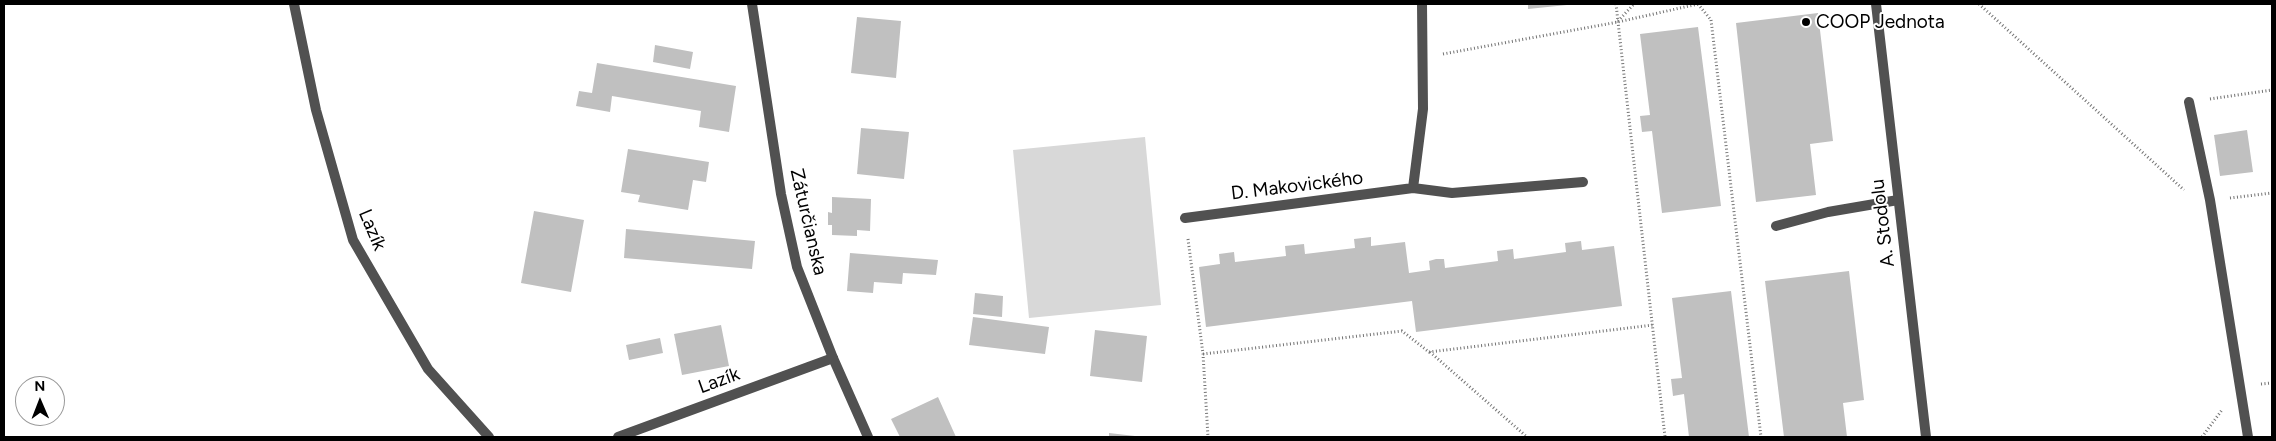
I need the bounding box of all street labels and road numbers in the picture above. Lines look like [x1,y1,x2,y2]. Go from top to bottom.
street label: Záturčianska [785,167,831,277]
street label: D. Makovického [1230,167,1364,205]
street label: A. Stodolu [1866,178,1900,268]
street label: Lazík [353,206,391,254]
street label: Lazík [695,363,743,399]

